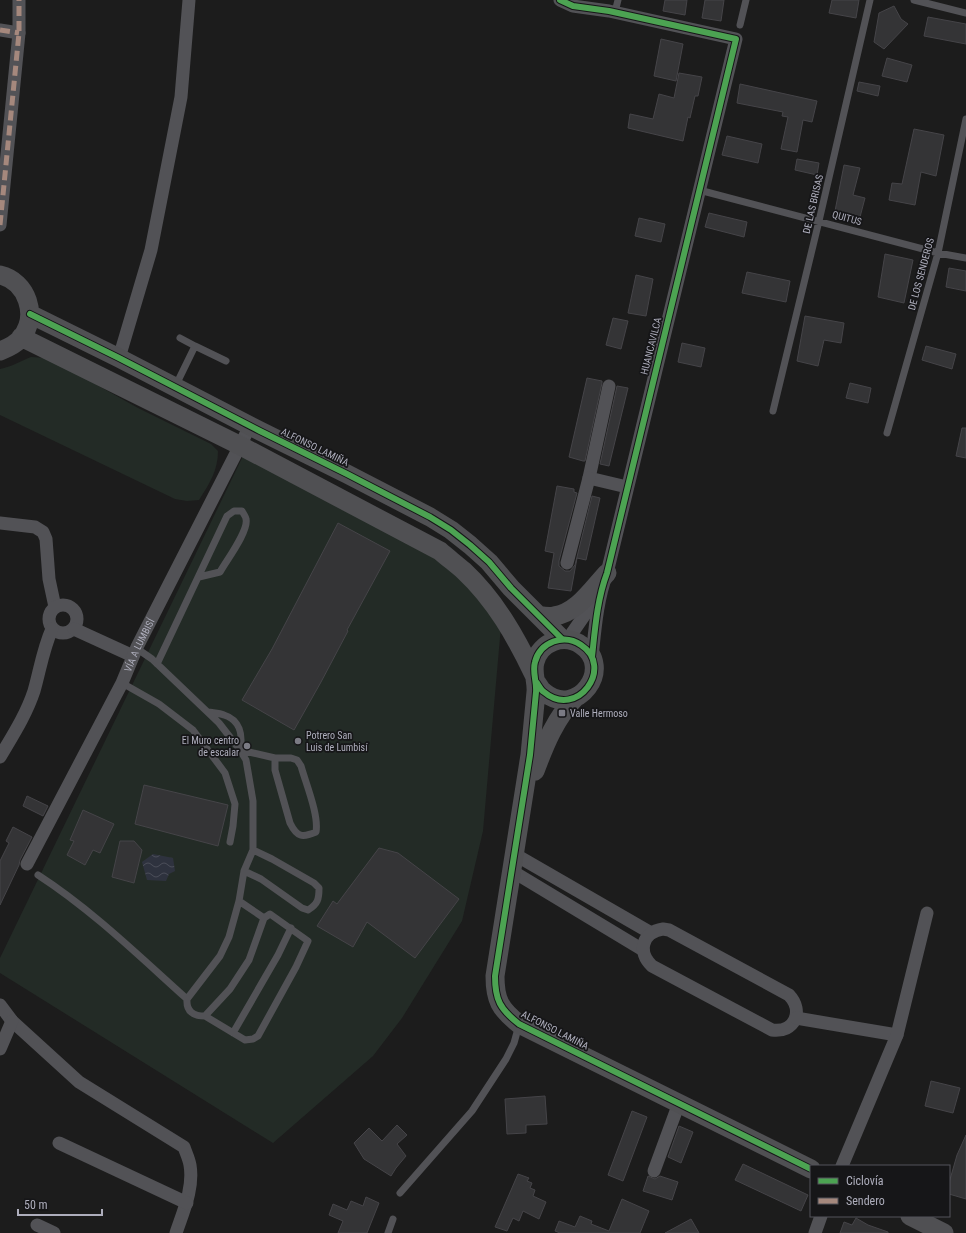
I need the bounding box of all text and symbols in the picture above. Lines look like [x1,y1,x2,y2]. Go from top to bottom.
street label: DE LAS BRISAS [801,173,825,235]
street label: QUITUS [831,209,863,227]
street label: DE LOS SENDEROS [906,237,936,311]
street label: HUANCAVILCA [639,316,663,376]
street label: ALFONSO LAMIÑA [279,425,351,468]
street label: VÍA A LUMBISÍ [122,616,156,673]
marker: Valle Hermoso [557,708,567,718]
place label: Valle Hermoso [570,708,628,719]
place label: Potrero San Luis de Lumbisí [306,730,368,753]
place label: El Muro centro de escalar [182,735,239,758]
marker: Potrero San Luis de Lumbisí [293,736,303,746]
marker: El Muro centro de escalar [242,741,252,751]
street label: ALFONSO LAMIÑA [520,1007,591,1052]
legend [810,1165,950,1217]
text: Ciclovía [846,1174,884,1188]
scale bar [18,1191,102,1217]
text: Sendero [846,1194,885,1208]
text: 50 m [24,1198,48,1212]

